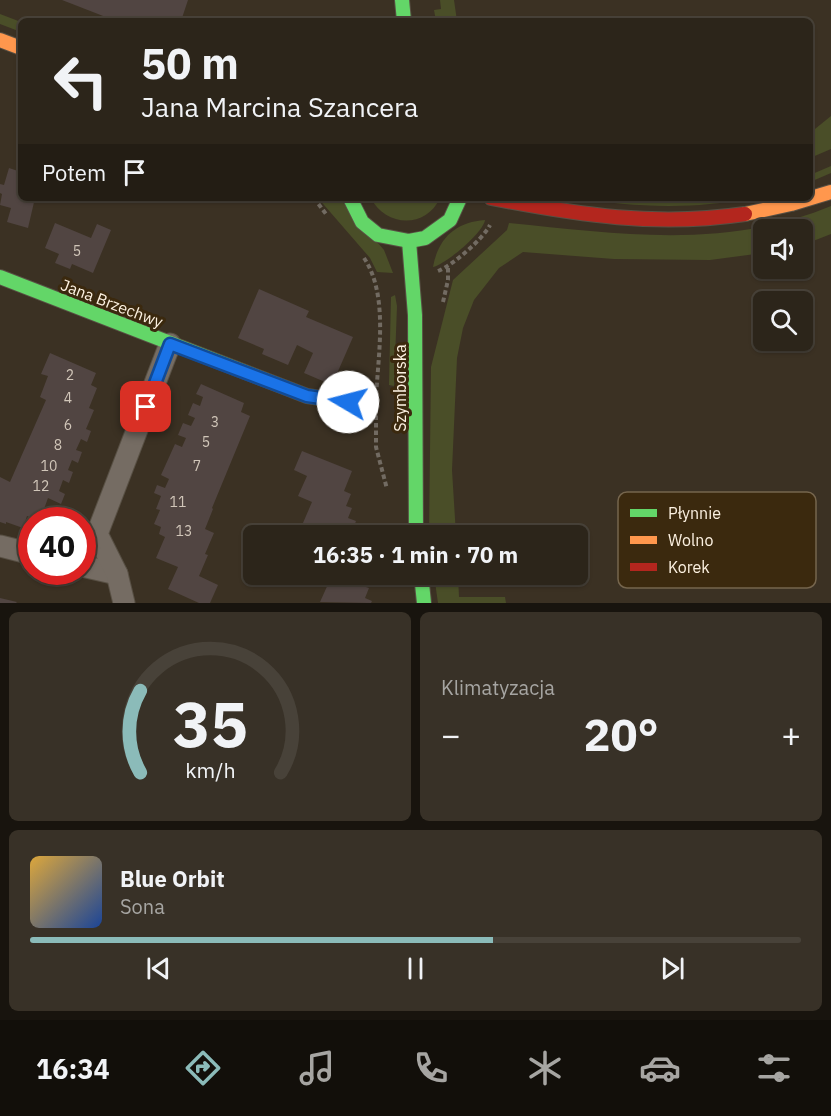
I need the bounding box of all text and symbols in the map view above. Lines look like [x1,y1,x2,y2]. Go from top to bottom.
text: 50 m [141,36,239,91]
icon: left [42,42,120,120]
text: Jana Marcina Szancera [141,89,418,124]
icon: arrive [118,156,151,189]
text: Potem [42,158,106,187]
map controls [753,219,813,351]
button: sound [753,219,813,279]
house number: 5 [73,242,81,260]
street label: Jana Brzechwy [58,274,166,332]
button: search [753,291,813,351]
street label: Szymborska [390,344,410,432]
house number: 2 [66,366,74,384]
position arrow [316,370,380,434]
pin [120,381,171,432]
house number: 4 [64,389,72,407]
icon: arrive [129,390,162,423]
house number: 3 [211,413,219,431]
house number: 6 [64,416,72,434]
house number: 5 [202,433,210,451]
house number: 8 [54,436,62,454]
house number: 10 [41,457,57,475]
house number: 7 [193,457,201,475]
house number: 12 [33,477,49,495]
legend [618,492,816,588]
house number: 11 [170,493,186,511]
text: Płynnie [668,503,721,523]
speed limit sign: 40 [18,507,96,585]
house number: 13 [176,522,192,540]
text: Wolno [668,530,713,550]
text: 16:35 · 1 min · 70 m [313,540,518,569]
text: Korek [668,557,710,577]
text: Klimatyzacja [441,674,555,701]
text: 35 [173,683,247,764]
text: 20° [583,705,659,763]
text: − [441,713,461,756]
text: + [781,713,801,756]
text: km/h [185,757,235,785]
text: Blue Orbit [120,864,225,893]
text: Sona [120,893,165,920]
icon: previous [142,952,175,985]
icon: pause [399,952,432,985]
icon: next [656,952,689,985]
icon: directions [182,1047,224,1089]
icon: music [296,1047,338,1089]
icon: phone [410,1047,452,1089]
icon: climate [524,1047,566,1089]
icon: car [639,1047,681,1089]
icon: filters [753,1047,795,1089]
text: 16:34 [36,1051,110,1086]

